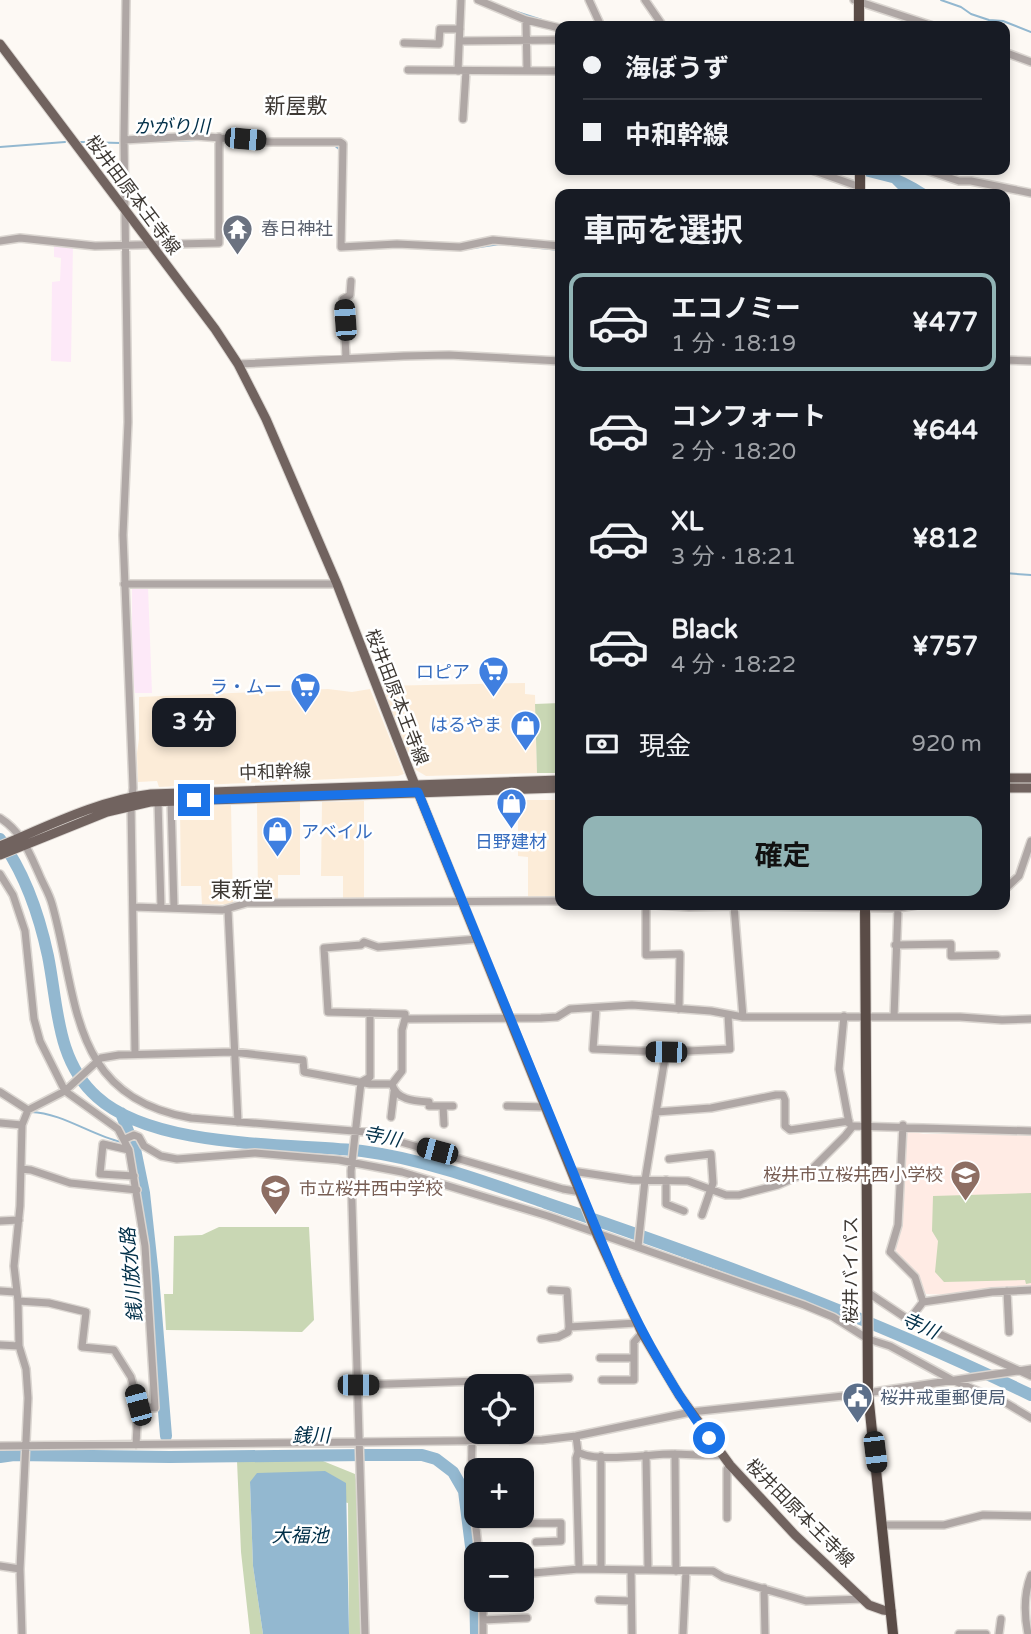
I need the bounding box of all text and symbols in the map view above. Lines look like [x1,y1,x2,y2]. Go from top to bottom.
text: 海ぼうず [625,53,729,84]
district label: 新屋敷 [265,94,328,119]
water label: かがり川 [134,116,212,138]
text: 中和幹線 [625,120,729,151]
car [224,127,267,151]
street label: 桜井田原本王寺線 [81,131,185,259]
temple icon: 春日神社 [221,212,255,256]
text: 車両を選択 [583,212,743,250]
place label: 春日神社 [261,218,333,240]
icon: car [587,291,650,354]
text: エコノミー [671,293,801,324]
car [334,298,357,342]
text: ¥477 [912,307,978,338]
text: 1 分 · 18:19 [671,330,796,358]
icon: car [587,399,650,462]
text: コンフォート [671,401,826,432]
text: ¥644 [912,415,978,446]
text: 2 分 · 18:20 [671,438,796,466]
text: XL [671,506,703,537]
icon: car [587,507,650,570]
text: ¥812 [912,523,978,554]
text: 3 分 · 18:21 [671,543,796,571]
text: Black [671,614,738,645]
icon: car [587,615,650,678]
street label: 桜井田原本王寺線 [361,626,433,768]
text: ¥757 [912,631,978,662]
text: 4 分 · 18:22 [671,651,796,679]
supermarket icon: ロピア [476,655,510,699]
place label: ロピア [416,661,470,683]
supermarket icon: ラ・ムー [288,670,322,714]
place label: ラ・ムー [210,676,282,698]
callout: 3 分 [152,698,236,748]
text: 3 分 [172,708,216,736]
shop icon: はるやま [508,708,542,752]
place label: はるやま [430,714,502,736]
icon: cash [583,725,621,763]
text: 920 m [912,730,982,758]
text: 現金 [639,731,691,762]
street label: 中和幹線 [239,760,311,784]
route end [178,784,210,816]
shop icon: 日野建材 [494,787,528,831]
shop icon: アベイル [261,815,295,859]
button: 確定 [583,816,982,896]
place label: アベイル [301,821,373,843]
place label: 日野建材 [475,831,547,853]
district label: 東新堂 [211,878,274,903]
car [645,1041,688,1063]
water label: 寺川 [361,1123,405,1152]
car [414,1135,461,1167]
school or university icon: 桜井市立桜井西小学校 [949,1158,983,1202]
place label: 桜井市立桜井西小学校 [763,1164,943,1186]
school or university icon: 市立桜井西中学校 [259,1172,293,1216]
place label: 市立桜井西中学校 [299,1178,443,1200]
street label: 桜井バイパス [840,1216,862,1324]
water label: 銭川放水路 [117,1225,147,1323]
water label: 寺川 [898,1308,944,1345]
map controls [464,1374,534,1612]
button: locate [464,1374,534,1444]
car [338,1375,380,1396]
public building icon: 桜井戒重郵便局 [840,1381,874,1425]
car [123,1382,154,1428]
place label: 桜井戒重郵便局 [880,1387,1006,1409]
route start [693,1422,725,1454]
water label: 銭川 [292,1425,332,1447]
car [863,1430,888,1474]
street label: 桜井田原本王寺線 [741,1454,859,1572]
button: + [464,1458,534,1528]
water label: 大福池 [271,1525,330,1547]
button: − [464,1542,534,1612]

